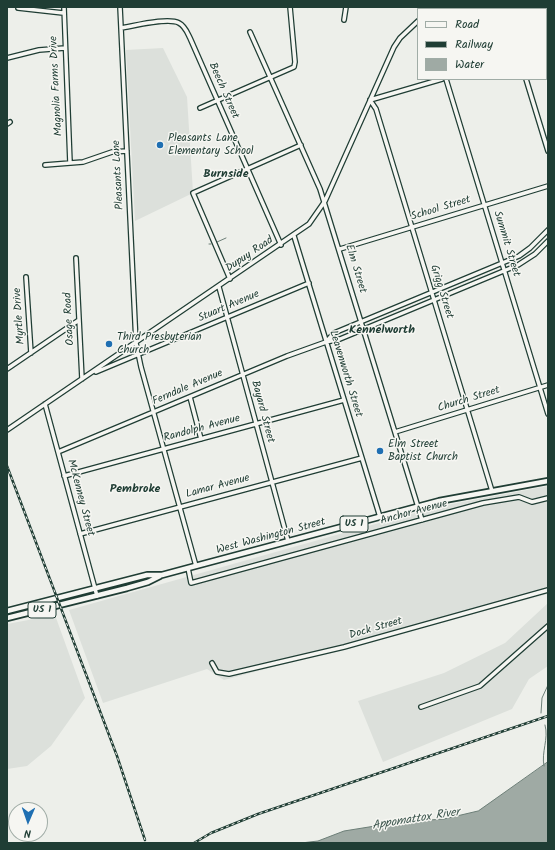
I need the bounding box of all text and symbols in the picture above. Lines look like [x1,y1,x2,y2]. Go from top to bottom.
legend [417,8,547,80]
text: Road [455,15,479,34]
text: Railway [455,35,493,54]
street label: Magnolia Farms Drive [48,36,66,136]
text: Water [455,55,484,74]
street label: Beech Street [205,61,241,121]
place label: Pleasants Lane Elementary School [168,132,254,158]
street label: Pleasants Lane [111,140,127,210]
marker: Pleasants Lane Elementary School [155,140,165,150]
district label: Burnside [203,168,249,182]
street label: School Street [410,194,472,224]
street label: Summit Street [490,210,522,278]
street label: Dupuy Road [224,234,276,276]
street label: Elm Street [341,243,369,295]
street label: Grigg Street [427,263,455,321]
street label: Myrtle Drive [11,287,29,345]
street label: Stuart Avenue [196,288,262,326]
street label: Osage Road [62,292,78,346]
district label: Kennelworth [349,324,415,338]
street label: Leavenworth Street [326,329,364,419]
place label: Third Presbyterian Church [117,331,202,357]
marker: Third Presbyterian Church [104,339,114,349]
street label: Ferndale Avenue [151,367,225,409]
street label: Bayard Street [247,379,277,445]
street label: Church Street [436,384,502,416]
street label: Randolph Avenue [162,412,242,446]
place label: Elm Street Baptist Church [388,438,458,464]
marker: Elm Street Baptist Church [375,446,385,456]
street label: McKenney Street [63,458,97,538]
street label: Lamar Avenue [185,472,251,502]
district label: Pembroke [110,483,160,497]
street label: Anchor Avenue [379,498,449,528]
street label: West Washington Street [215,516,327,558]
road number: US 1 [340,516,368,532]
road number: US 1 [28,602,56,618]
street label: Dock Street [348,615,404,643]
north arrow [8,802,48,842]
water label: Appomattox River [371,806,461,834]
text: N [24,824,31,842]

